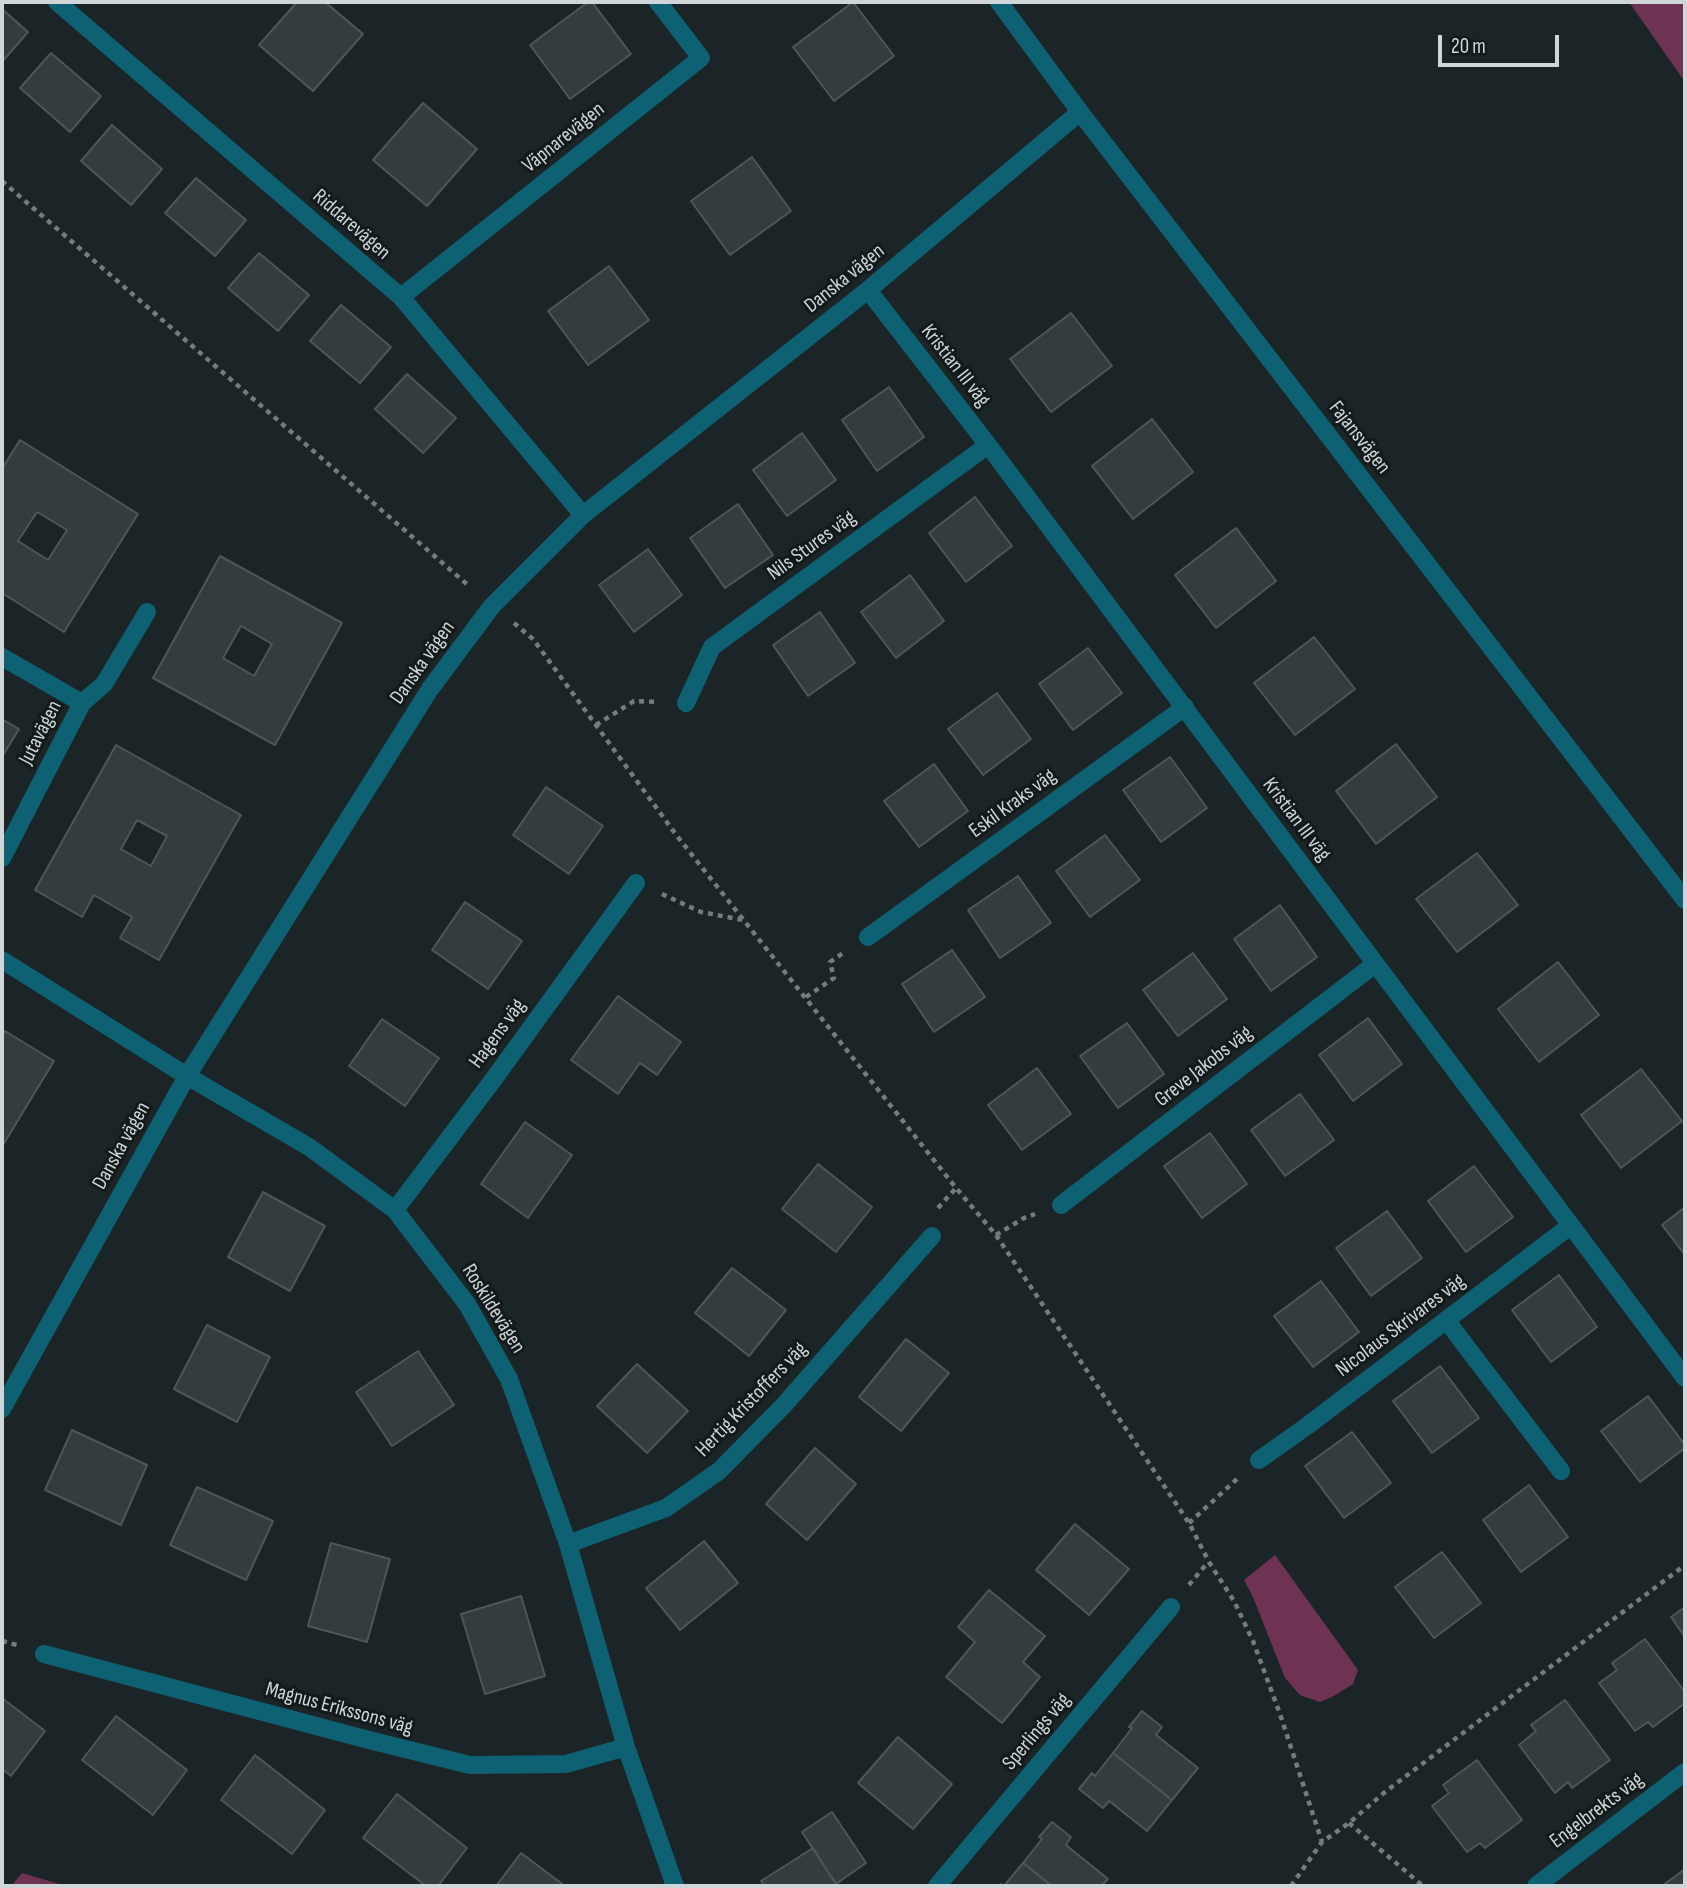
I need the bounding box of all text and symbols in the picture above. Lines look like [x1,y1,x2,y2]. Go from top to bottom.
scale bar [1442,21,1563,65]
text: 20 m [1451,34,1486,59]
street label: Väpnarevägen [518,97,610,179]
street label: Riddarevägen [307,184,395,266]
street label: Danska vägen [800,239,890,319]
street label: Kristian III väg [915,320,995,412]
street label: Fajansvägen [1323,397,1395,479]
street label: Nils Stures väg [763,506,861,586]
street label: Danska vägen [385,617,461,709]
street label: Jutavägen [14,697,68,769]
street label: Eskil Kraks väg [965,764,1061,844]
street label: Kristian III väg [1256,773,1336,867]
street label: Hagens väg [464,994,532,1074]
street label: Greve Jakobs väg [1150,1021,1258,1113]
street label: Danska vägen [88,1098,156,1194]
street label: Roskildevägen [456,1260,530,1358]
street label: Nicolaus Skrivares väg [1331,1269,1471,1383]
street label: Hertig Kristoffers väg [691,1337,813,1463]
street label: Magnus Erikssons väg [263,1677,415,1741]
street label: Sperlings väg [997,1688,1077,1776]
street label: Engelbrekts väg [1545,1768,1649,1854]

